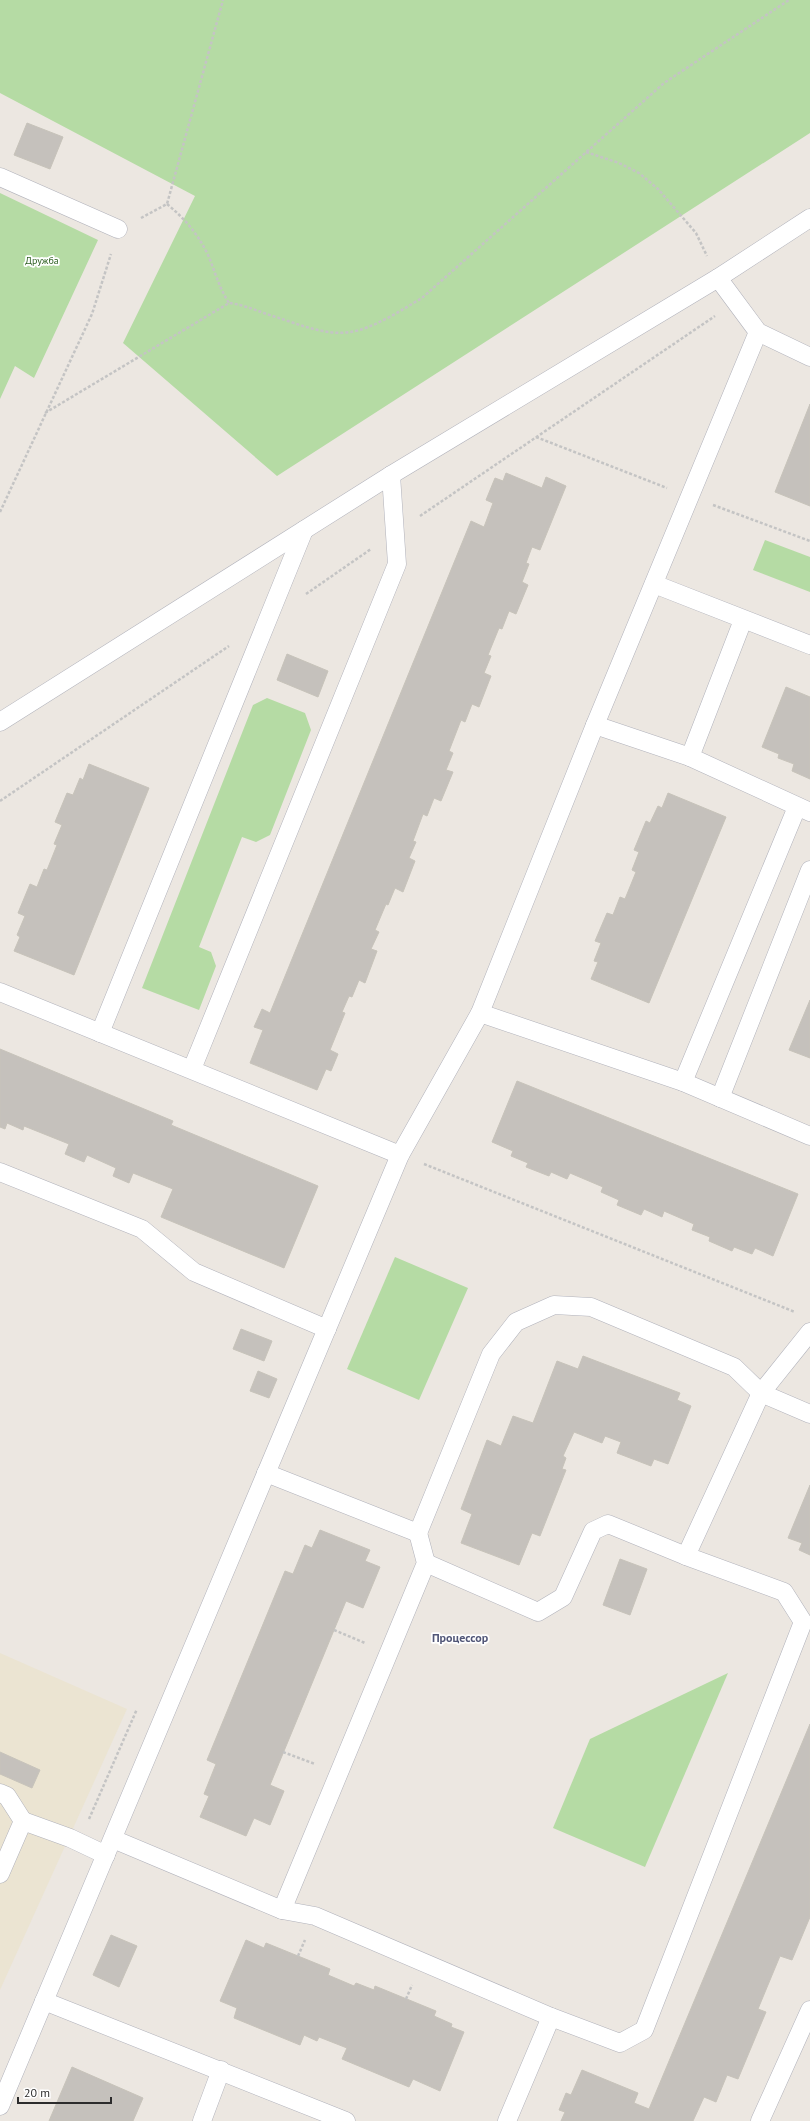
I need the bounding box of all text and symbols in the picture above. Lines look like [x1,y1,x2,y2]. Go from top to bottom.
park label: Дружба [25,254,59,267]
district label: Процессор [432,1630,489,1645]
scale bar [18,2079,111,2105]
text: 20 m [24,2085,50,2100]

